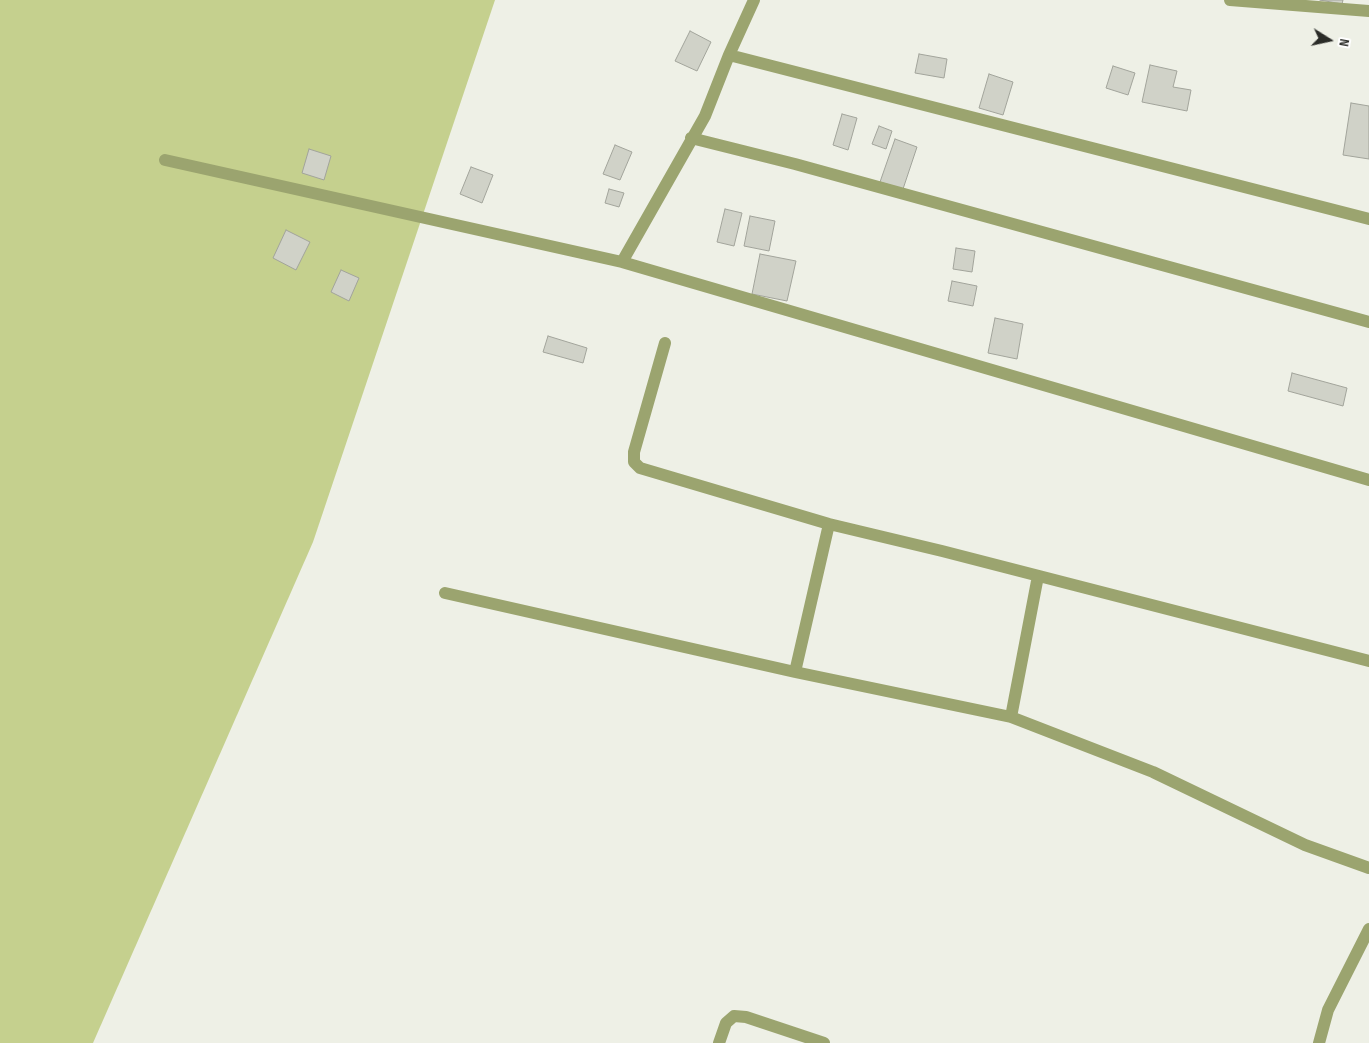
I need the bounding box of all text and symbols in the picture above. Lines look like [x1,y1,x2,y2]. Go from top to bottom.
north arrow [1304,15,1354,65]
text: N [1335,38,1353,48]

